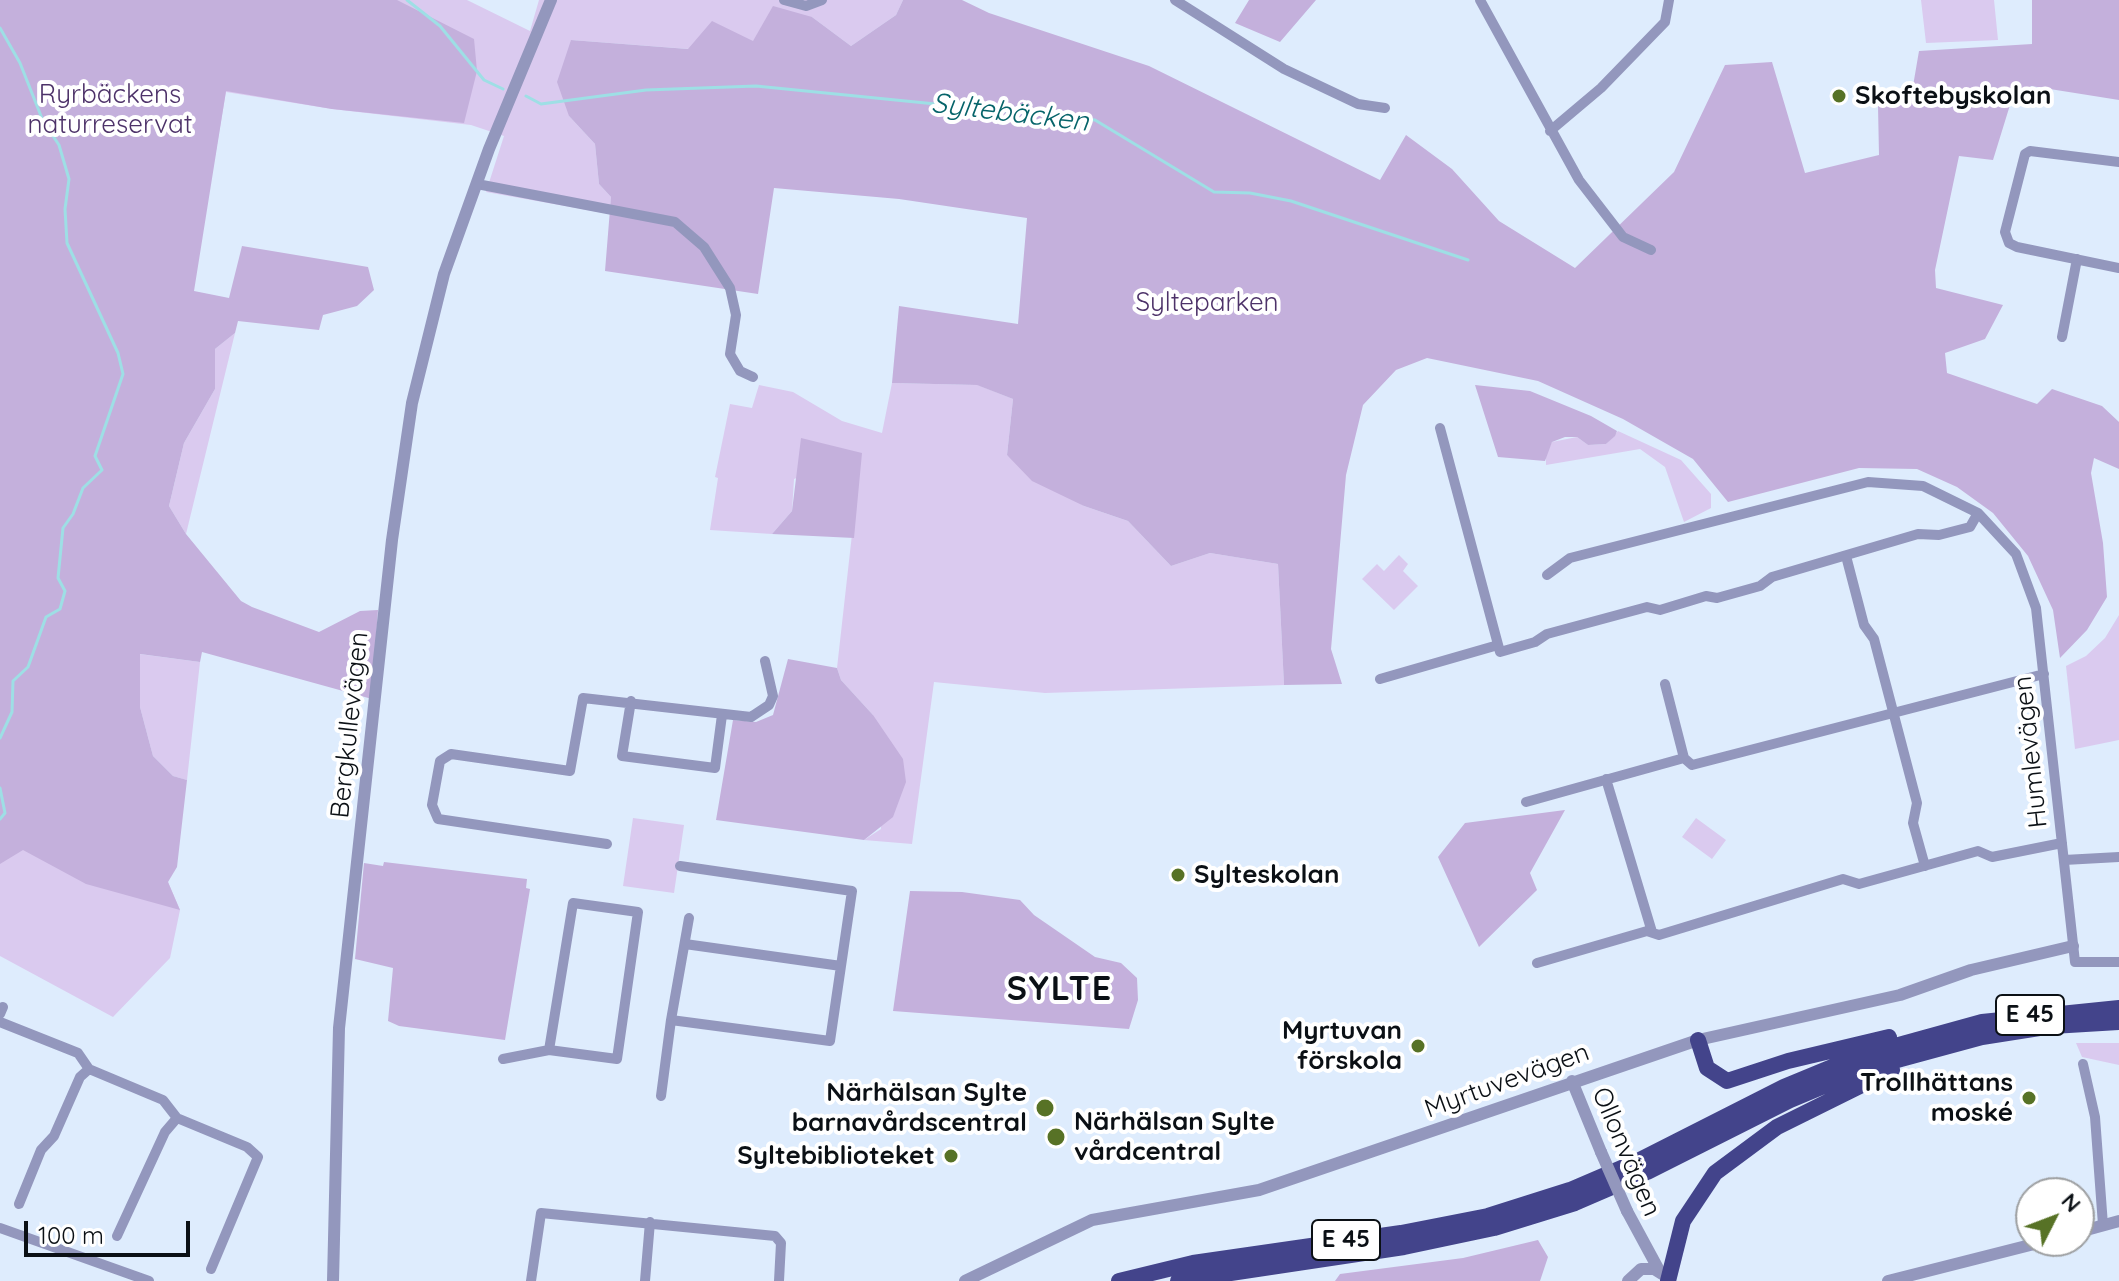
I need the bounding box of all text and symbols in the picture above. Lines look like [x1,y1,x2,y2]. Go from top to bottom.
park label: Ryrbäckens naturreservat [28,79,192,140]
place label: Skoftebyskolan [1855,80,2051,112]
water label: Syltebäcken [930,87,1090,139]
marker: Skoftebyskolan [1830,87,1848,105]
park label: Sylteparken [1135,287,1279,319]
street label: Bergkullevägen [325,630,375,820]
street label: Humlevägen [2008,675,2054,829]
place label: Sylteskolan [1194,859,1339,891]
marker: Sylteskolan [1169,866,1187,884]
district label: SYLTE [1007,970,1113,1010]
road number: E 45 [1996,995,2064,1035]
place label: Myrtuvan förskola [1282,1015,1402,1076]
marker: Myrtuvan förskola [1409,1037,1427,1055]
street label: Myrtuvevägen [1420,1037,1594,1125]
place label: Trollhättans moské [1860,1067,2013,1128]
place label: Närhälsan Sylte barnavårdscentral [792,1077,1027,1138]
street label: Ollonvägen [1585,1083,1667,1221]
marker: Trollhättans moské [2020,1089,2038,1107]
marker: Närhälsan Sylte barnavårdscentral [1034,1097,1056,1119]
place label: Närhälsan Sylte vårdcentral [1074,1106,1275,1168]
marker: Närhälsan Sylte vårdcentral [1045,1126,1067,1148]
place label: Syltebiblioteket [737,1140,935,1172]
marker: Syltebiblioteket [942,1147,960,1165]
north arrow [2015,1177,2095,1257]
text: N [2056,1187,2087,1218]
scale bar [28,1205,194,1255]
text: 100 m [38,1220,104,1250]
road number: E 45 [1312,1220,1380,1260]

